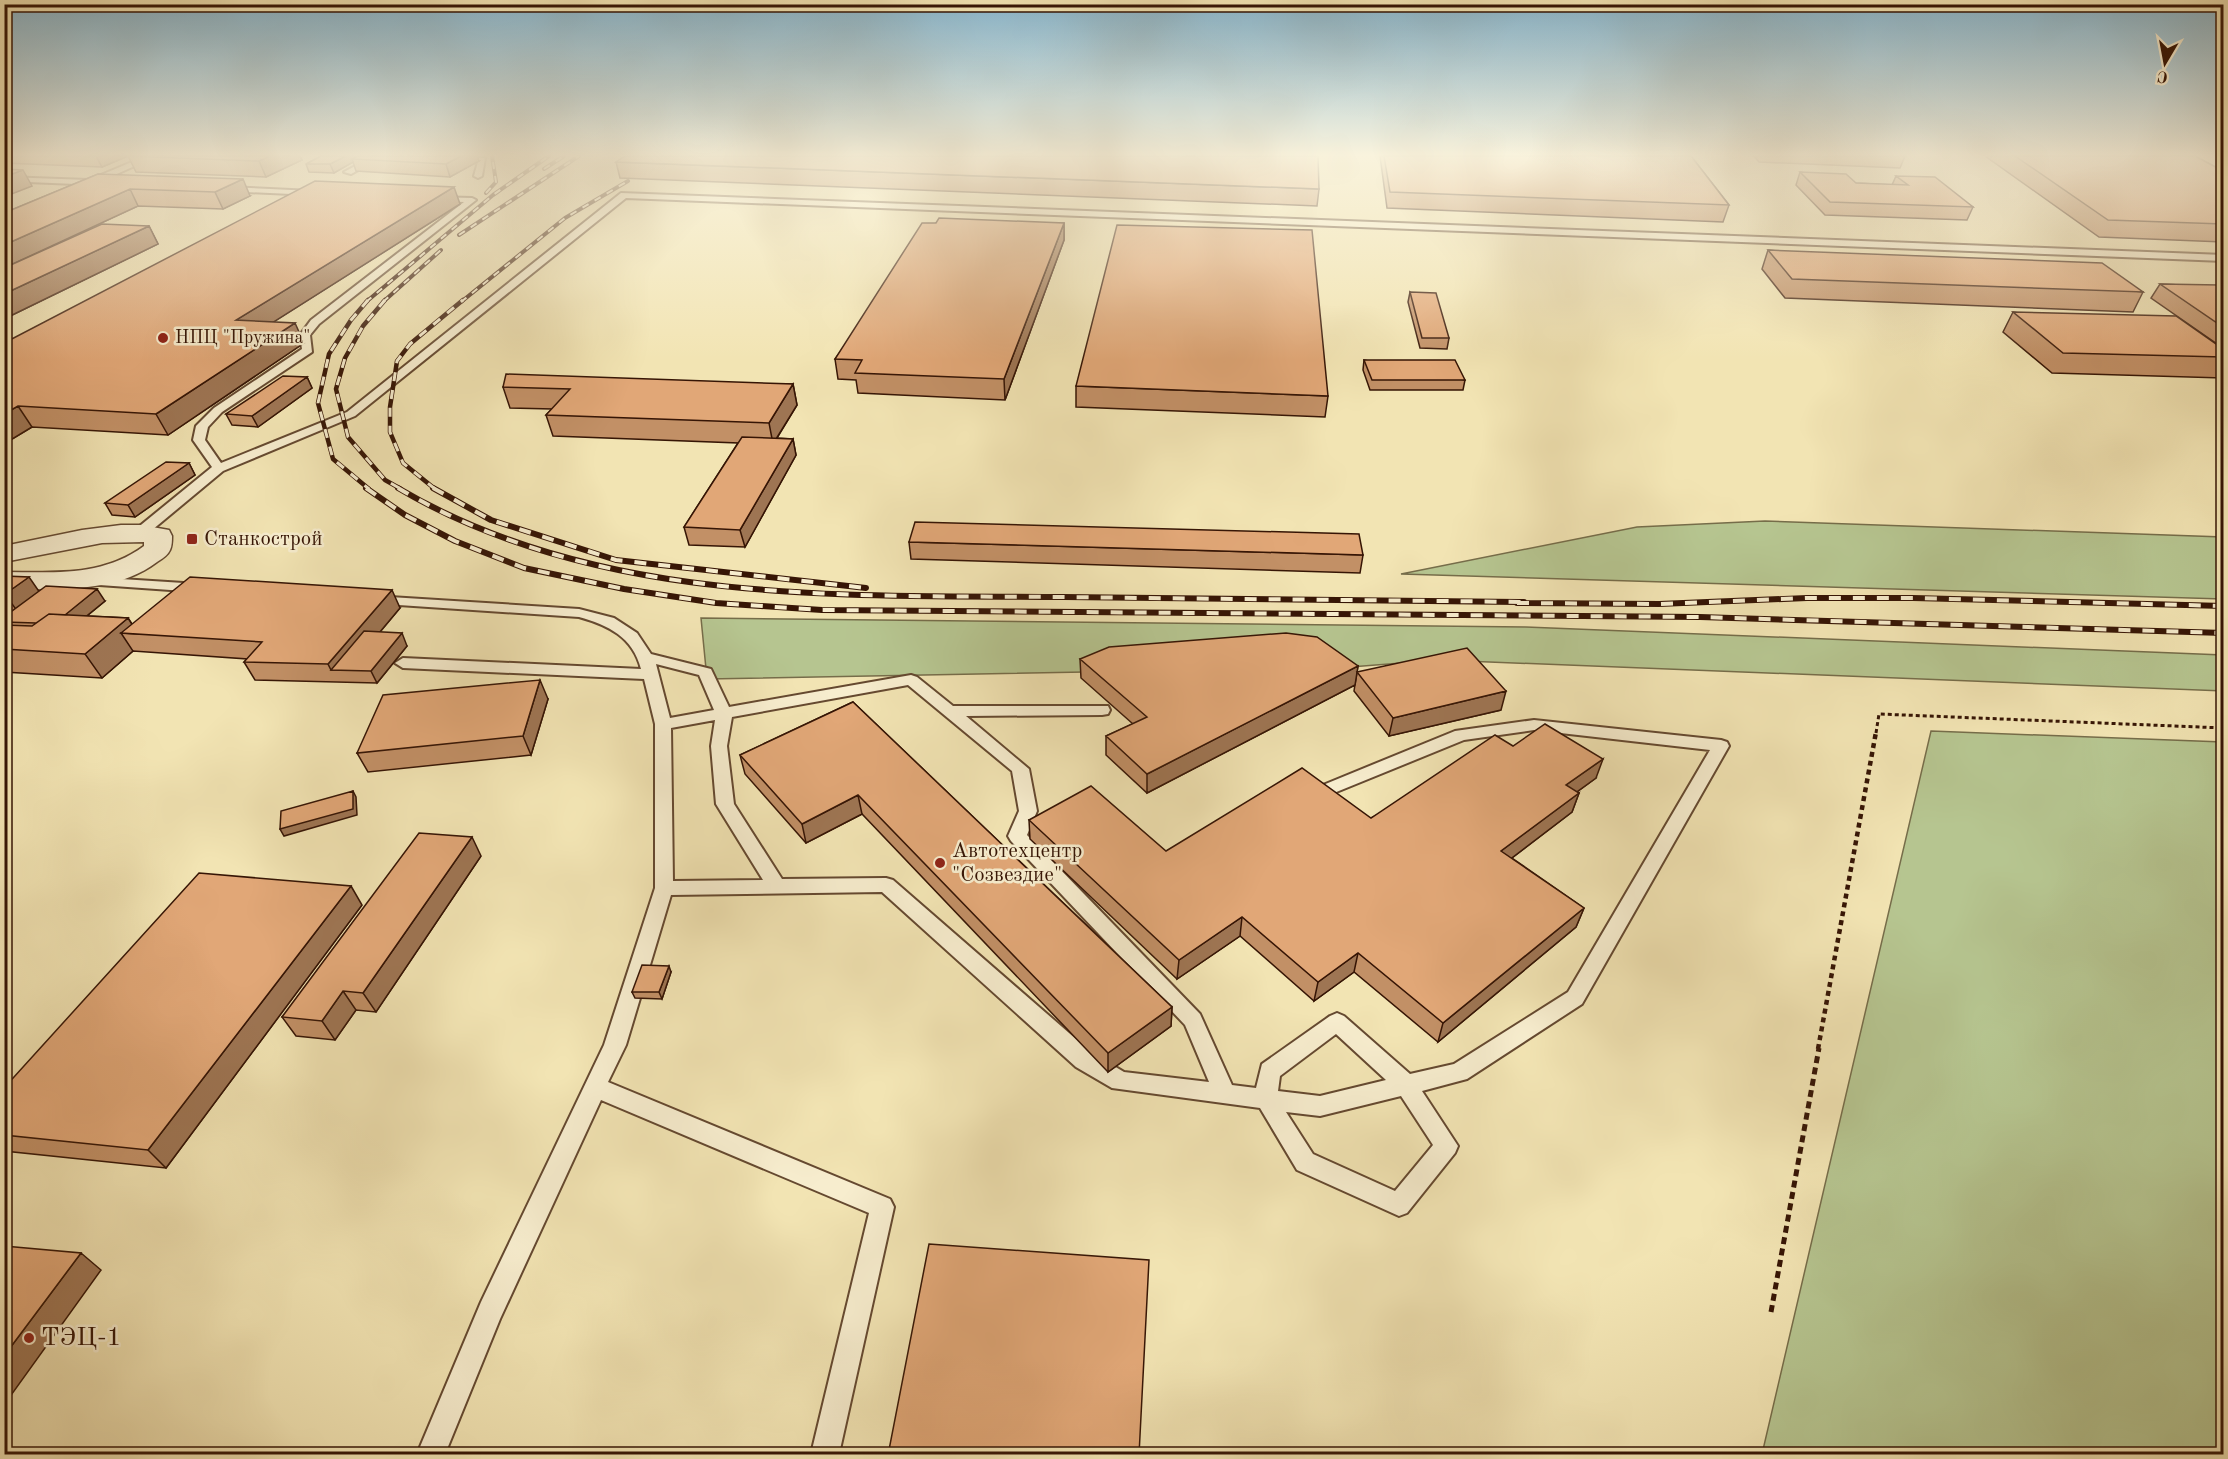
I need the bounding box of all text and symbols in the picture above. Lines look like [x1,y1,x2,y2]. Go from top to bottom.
north arrow [2135,33,2195,93]
text: С [2156,67,2169,85]
place label: НПЦ "Пружина" [175,329,310,347]
marker: НПЦ "Пружина" [156,331,170,345]
place label: Станкострой [204,529,322,550]
marker: Станкострой [185,532,199,546]
place label: Автотехцентр "Созвездие" [952,841,1082,886]
marker: Автотехцентр "Созвездие" [933,856,947,870]
place label: ТЭЦ-1 [41,1325,122,1351]
marker: ТЭЦ-1 [22,1331,36,1345]

